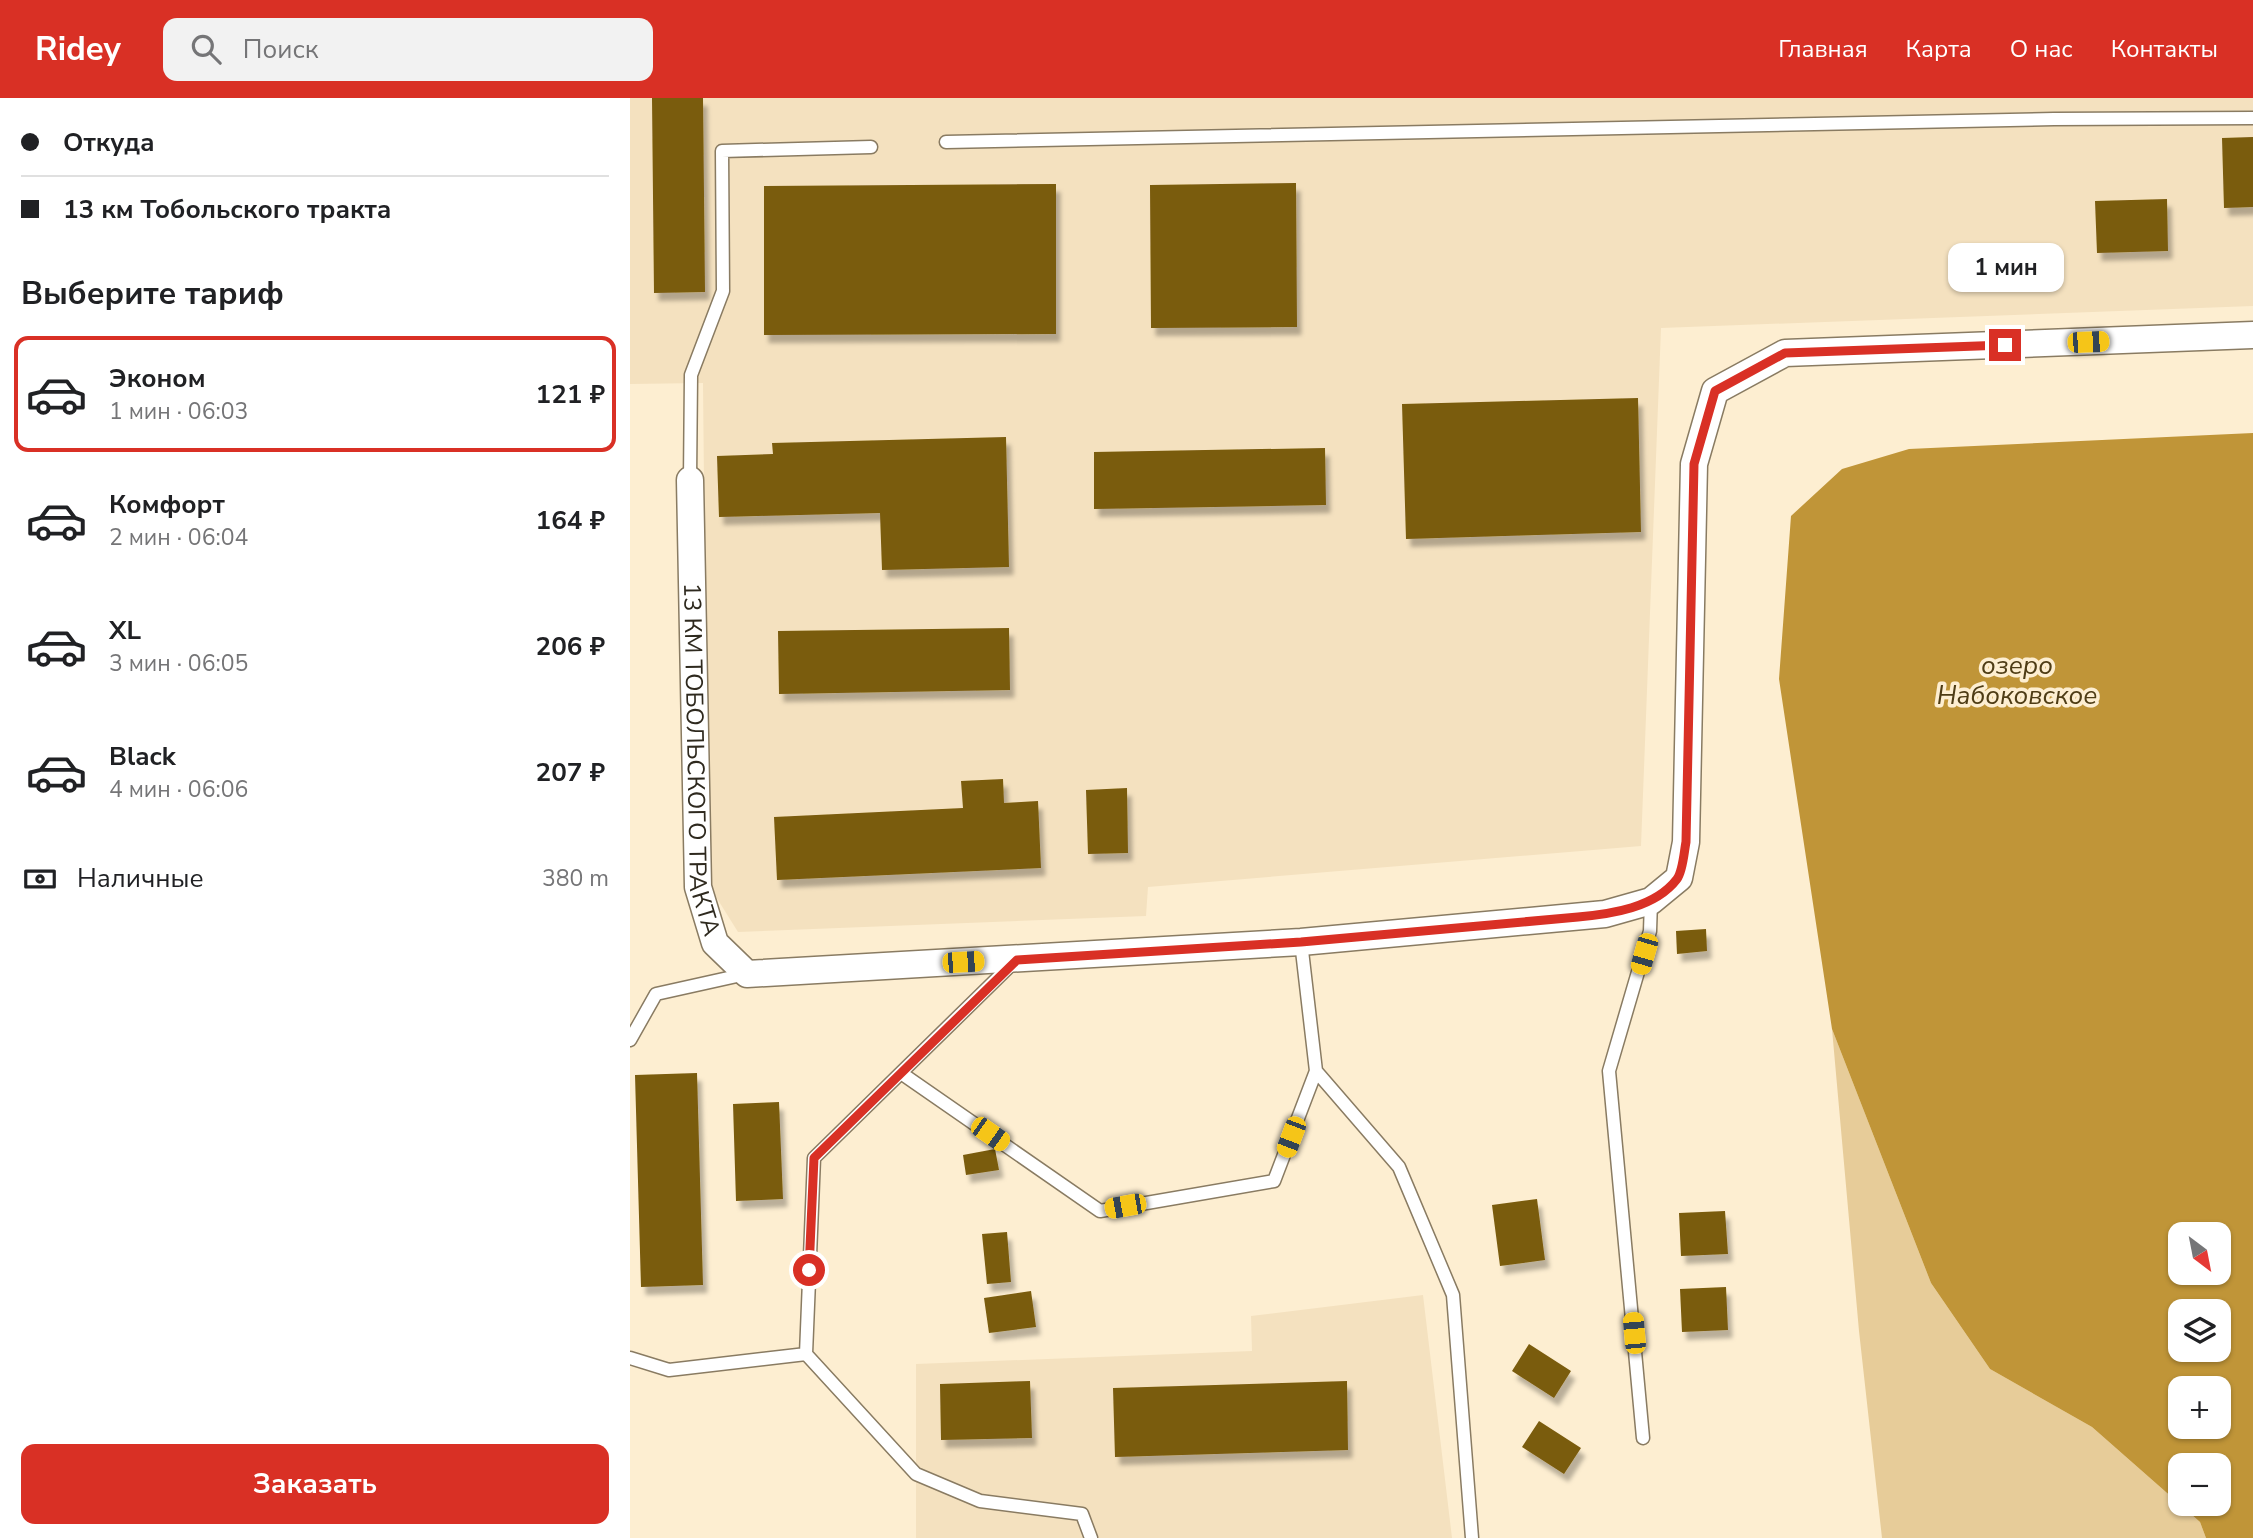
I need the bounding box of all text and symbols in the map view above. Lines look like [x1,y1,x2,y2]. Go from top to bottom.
search box [163,18,653,81]
text: Ridey [35,27,121,72]
icon: search [187,30,225,68]
text: Поиск [243,32,318,67]
text: Главная [1778,33,1868,65]
text: Карта [1906,33,1972,65]
text: О нас [2010,33,2073,65]
text: Контакты [2111,33,2218,65]
text: Откуда [63,125,155,160]
text: 13 км Тобольского тракта [63,192,391,227]
callout: 1 мин [1947,244,2063,292]
text: 1 мин [1974,252,2038,283]
text: Выберите тариф [21,272,284,315]
route end [1989,329,2021,361]
car [2067,331,2110,353]
text: Эконом [109,361,206,396]
icon: car [25,363,88,426]
text: 121 ₽ [536,377,605,412]
text: 1 мин · 06:03 [109,396,248,427]
text: Комфорт [109,487,225,522]
icon: car [25,489,88,552]
text: 164 ₽ [536,503,605,538]
text: 2 мин · 06:04 [109,522,248,553]
street label: 13 КМ ТОБОЛЬСКОГО ТРАКТА [676,582,728,940]
text: XL [109,613,141,648]
icon: car [25,615,88,678]
text: 206 ₽ [536,629,605,664]
text: 3 мин · 06:05 [109,648,248,679]
water label: озеро Набоковское [1937,648,2097,713]
text: Black [109,739,176,774]
icon: car [25,741,88,804]
text: 207 ₽ [536,755,605,790]
text: 4 мин · 06:06 [109,774,248,805]
icon: cash [21,860,59,898]
text: Наличные [77,861,204,896]
text: 380 m [542,863,609,894]
car [1629,931,1660,977]
car [942,950,985,974]
car [967,1113,1014,1155]
car [1274,1114,1309,1160]
car [1103,1192,1148,1220]
north arrow [2168,1222,2231,1284]
map controls [2168,1222,2231,1516]
route start [793,1254,825,1286]
button: layers [2168,1299,2231,1362]
car [1622,1311,1647,1355]
button: + [2168,1376,2231,1439]
button: Заказать [21,1444,609,1524]
button: − [2168,1453,2231,1516]

